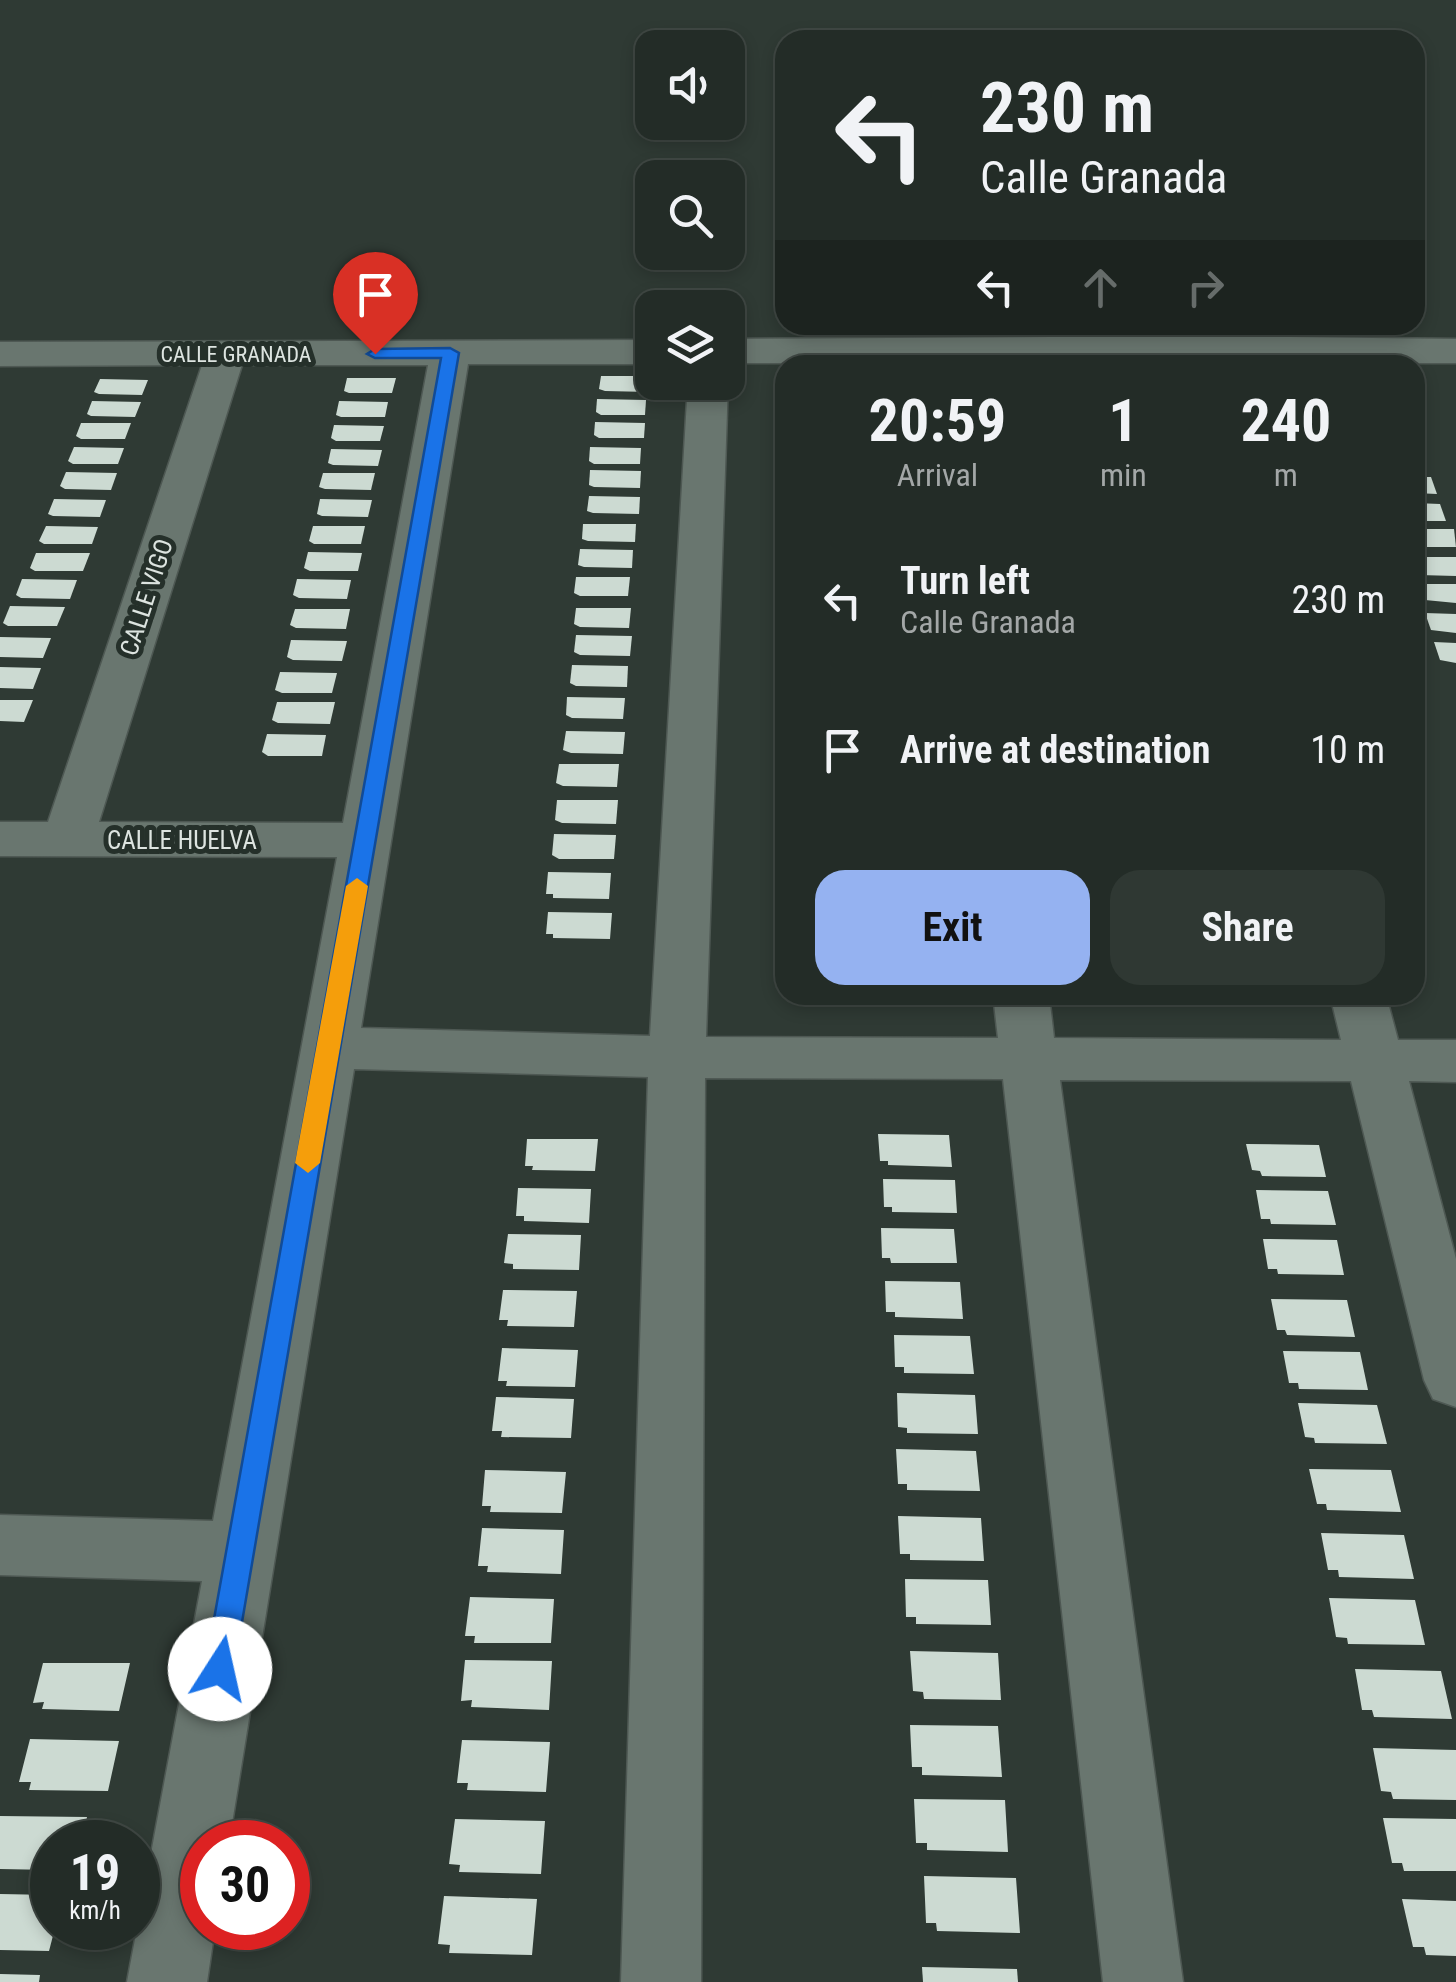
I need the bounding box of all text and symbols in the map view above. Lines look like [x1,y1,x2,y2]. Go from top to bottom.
map controls [635,30,745,400]
button: sound [635,30,745,140]
text: 230 m [980,67,1154,149]
icon: left [815,70,945,200]
text: Calle Granada [980,151,1227,204]
button: search [635,160,745,270]
pin [333,252,418,355]
icon: left [968,260,1023,315]
icon: ahead [1073,260,1128,315]
icon: right [1178,260,1233,315]
icon: arrive [348,267,403,322]
button: layers [635,290,745,400]
street label: CALLE GRANADA [161,342,312,367]
text: 20:59 [869,385,1006,456]
text: 1 [1108,385,1139,456]
text: 240 [1240,385,1331,456]
text: Arrival [897,456,978,494]
text: min [1100,456,1147,494]
text: m [1274,456,1298,494]
street label: CALLE VIGO [114,535,179,659]
text: Turn left [900,559,1030,603]
icon: left [815,573,870,628]
text: 230 m [1291,578,1385,622]
text: Calle Granada [900,603,1076,641]
icon: arrive [815,723,870,778]
text: Arrive at destination [900,728,1210,772]
text: 10 m [1310,728,1385,772]
street label: CALLE HUELVA [107,826,257,855]
button: Exit [815,870,1090,985]
button: Share [1110,870,1385,985]
position arrow [168,1617,272,1721]
speed limit sign: 30 [180,1820,310,1950]
text: 19 [70,1844,120,1902]
text: km/h [69,1896,121,1925]

